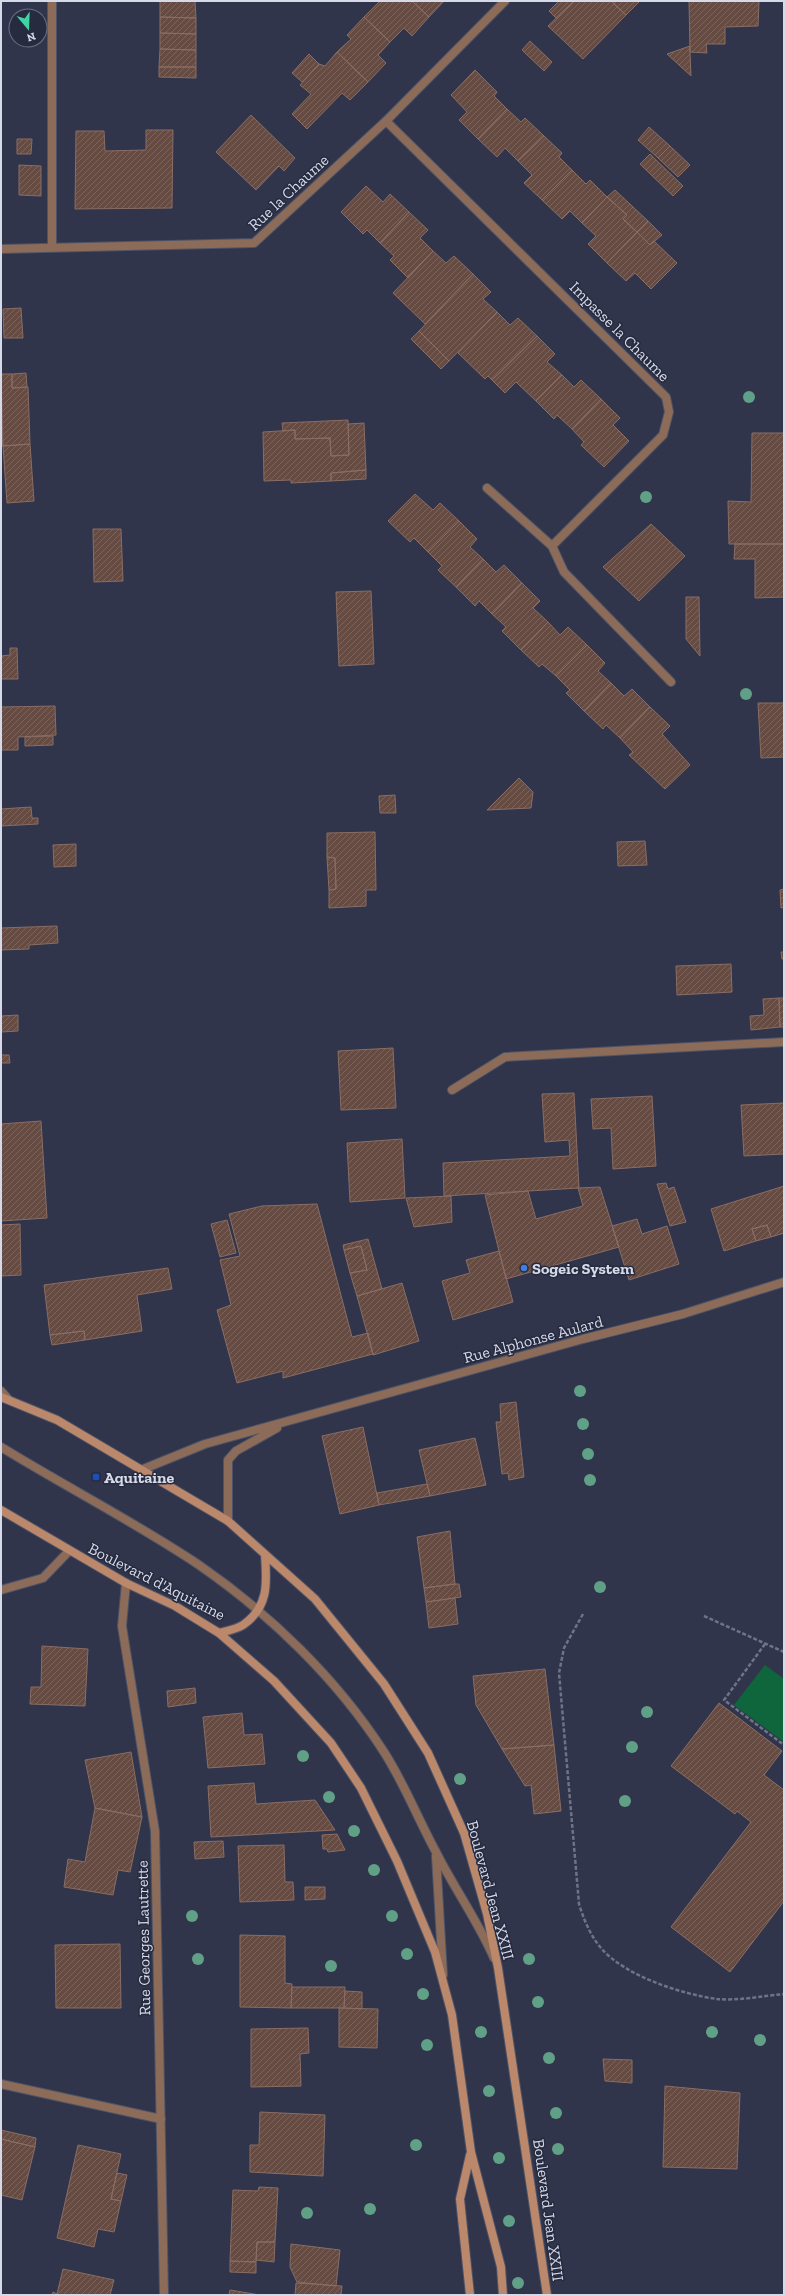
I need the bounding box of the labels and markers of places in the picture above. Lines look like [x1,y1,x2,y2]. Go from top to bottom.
place label: Sogeic System [532,1259,634,1278]
marker: Sogeic System [519,1263,529,1273]
place label: Aquitaine [104,1468,174,1487]
marker: Aquitaine [91,1472,101,1482]

